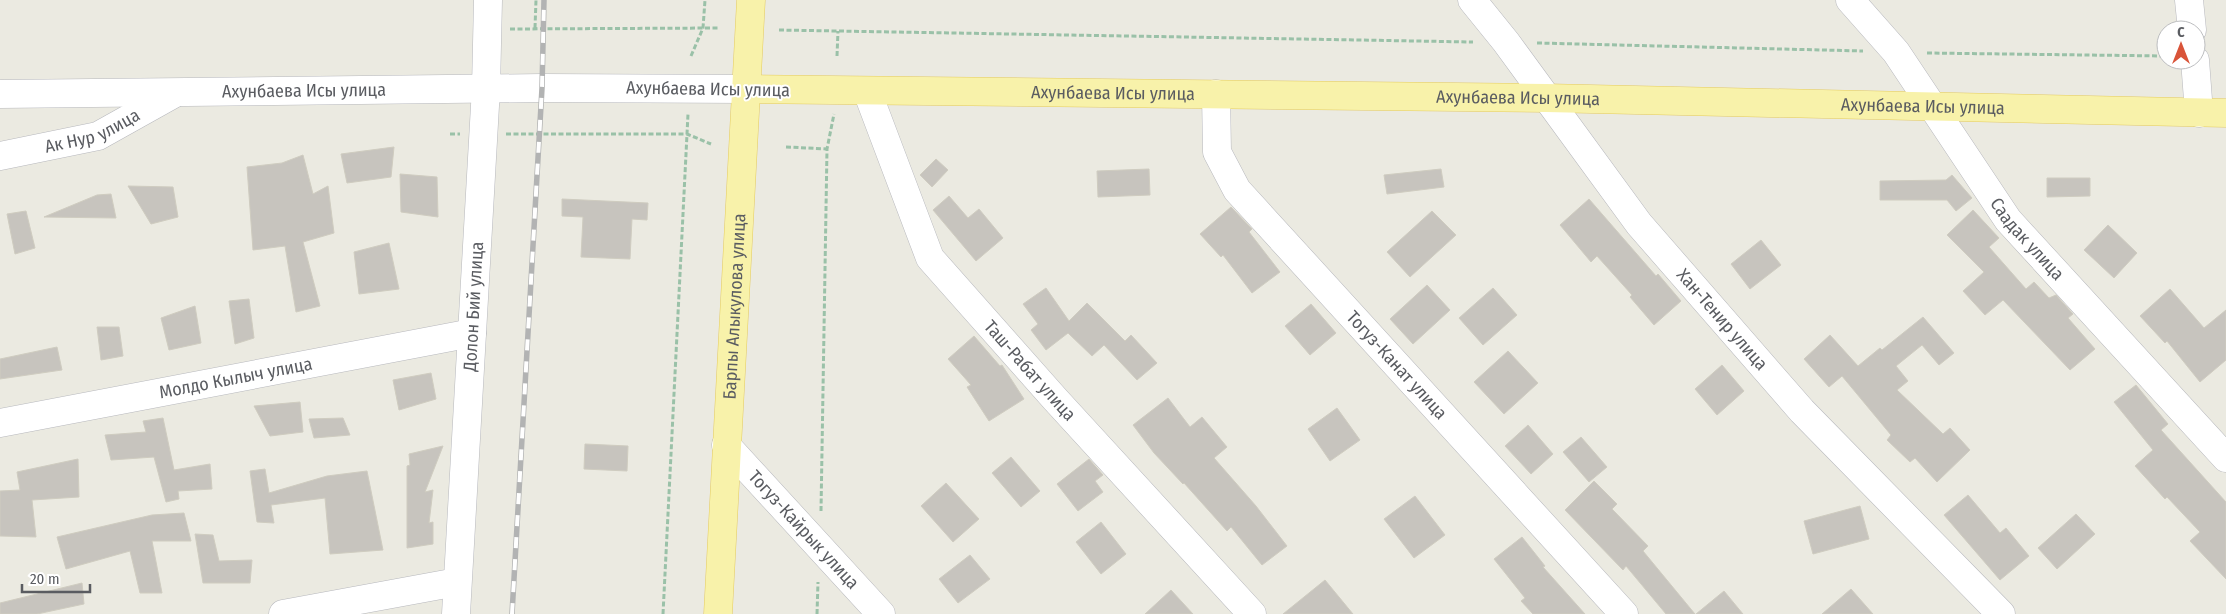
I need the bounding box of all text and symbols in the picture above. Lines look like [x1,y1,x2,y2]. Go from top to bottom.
north arrow [2156,20,2206,70]
text: С [2177,24,2185,41]
street label: Ахунбаева Исы улица [626,77,790,101]
street label: Ахунбаева Исы улица [222,79,386,103]
street label: Ахунбаева Исы улица [1031,81,1195,105]
street label: Ахунбаева Исы улица [1436,86,1600,110]
street label: Ахунбаева Исы улица [1841,94,2005,119]
street label: Ак Нур улица [43,104,144,158]
street label: Саадак улица [1985,194,2069,285]
street label: Барпы Алыкулова улица [719,213,751,400]
street label: Долон Бий улица [459,241,488,373]
street label: Хан-Тенир улица [1672,264,1772,375]
street label: Тогуз-Канат улица [1342,306,1452,424]
street label: Таш-Рабат улица [979,316,1081,426]
street label: Молдо Кылыч улица [157,353,314,403]
street label: Тогуз-Кайрык улица [744,466,864,594]
scale bar [22,562,90,594]
text: 20 m [30,570,60,588]

